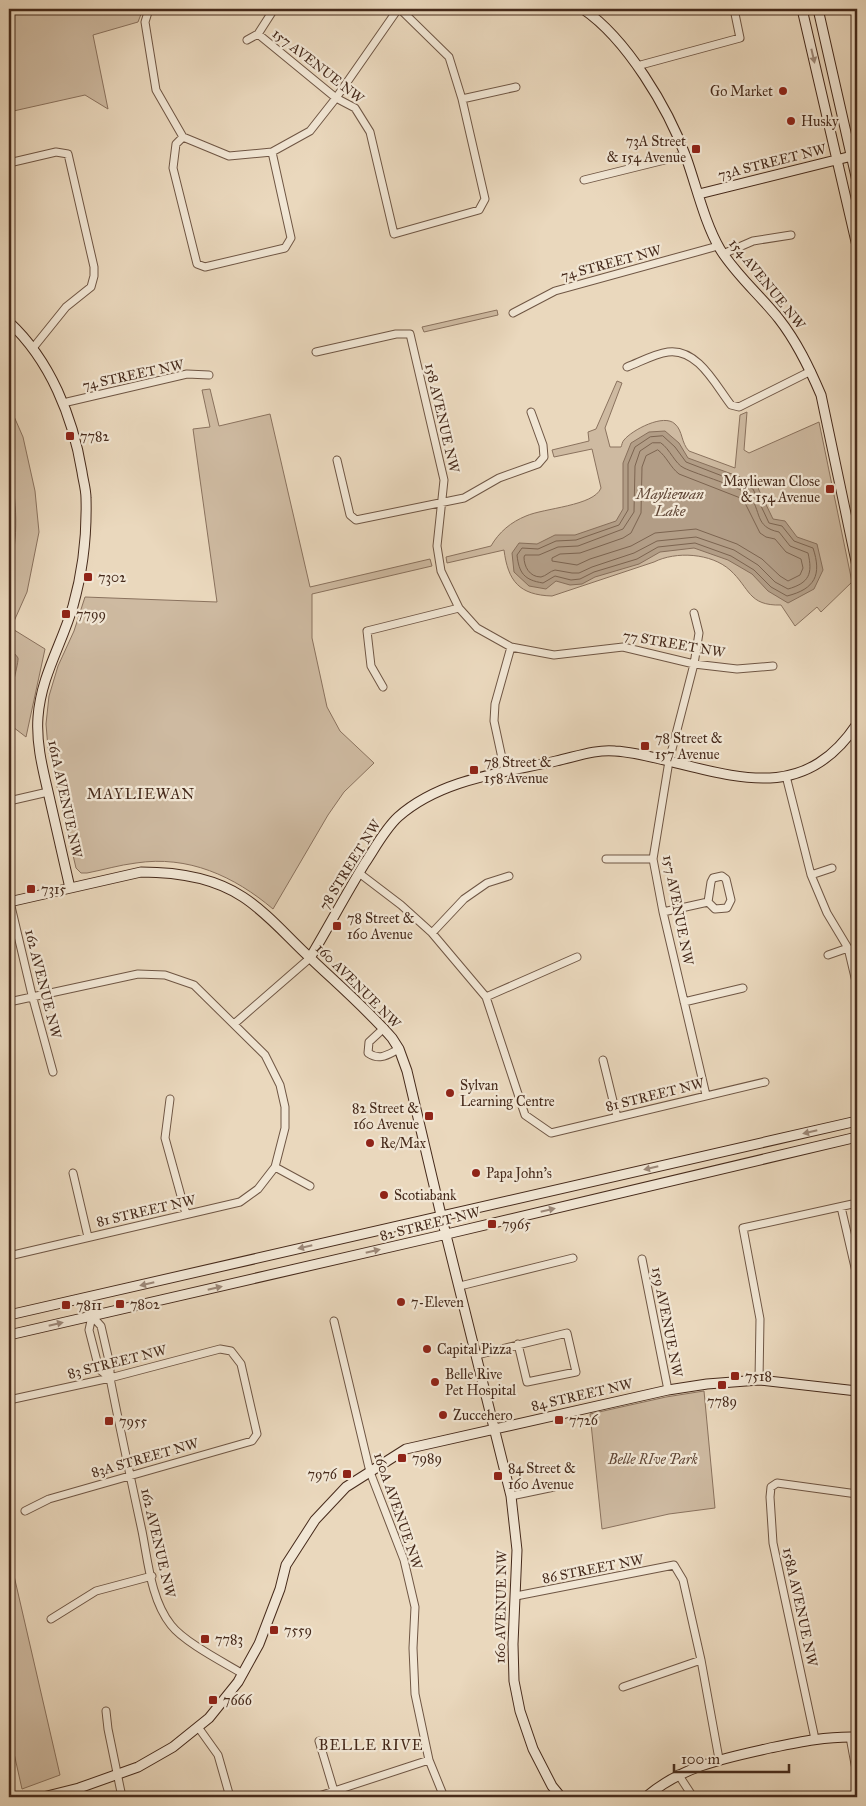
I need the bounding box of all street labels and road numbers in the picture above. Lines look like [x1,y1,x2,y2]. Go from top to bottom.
street label: 157 AVENUE NW [269,25,368,108]
street label: 73A STREET NW [716,140,829,184]
street label: 154 AVENUE NW [725,235,809,333]
street label: 74 STREET NW [559,241,664,285]
street label: 74 STREET NW [81,356,186,394]
street label: 158 AVENUE NW [421,362,463,475]
street label: 77 STREET NW [622,627,727,661]
street label: 161A AVENUE NW [44,739,86,860]
street label: 78 STREET NW [315,816,385,913]
street label: 157 AVENUE NW [659,854,697,967]
street label: 162 AVENUE NW [21,928,65,1041]
street label: 160 AVENUE NW [312,940,404,1032]
street label: 81 STREET NW [604,1074,707,1116]
street label: 81 STREET NW [95,1191,198,1231]
street label: 82 STREET NW [378,1203,483,1245]
street label: 159 AVENUE NW [648,1266,686,1379]
street label: 83 STREET NW [66,1341,169,1383]
street label: 84 STREET NW [530,1375,635,1415]
street label: 83A STREET NW [89,1434,201,1481]
street label: 160A AVENUE NW [370,1450,426,1572]
street label: 162 AVENUE NW [137,1487,179,1600]
street label: 158A AVENUE NW [779,1546,821,1669]
street label: 160 AVENUE NW [492,1550,510,1664]
street label: 86 STREET NW [541,1551,646,1587]

